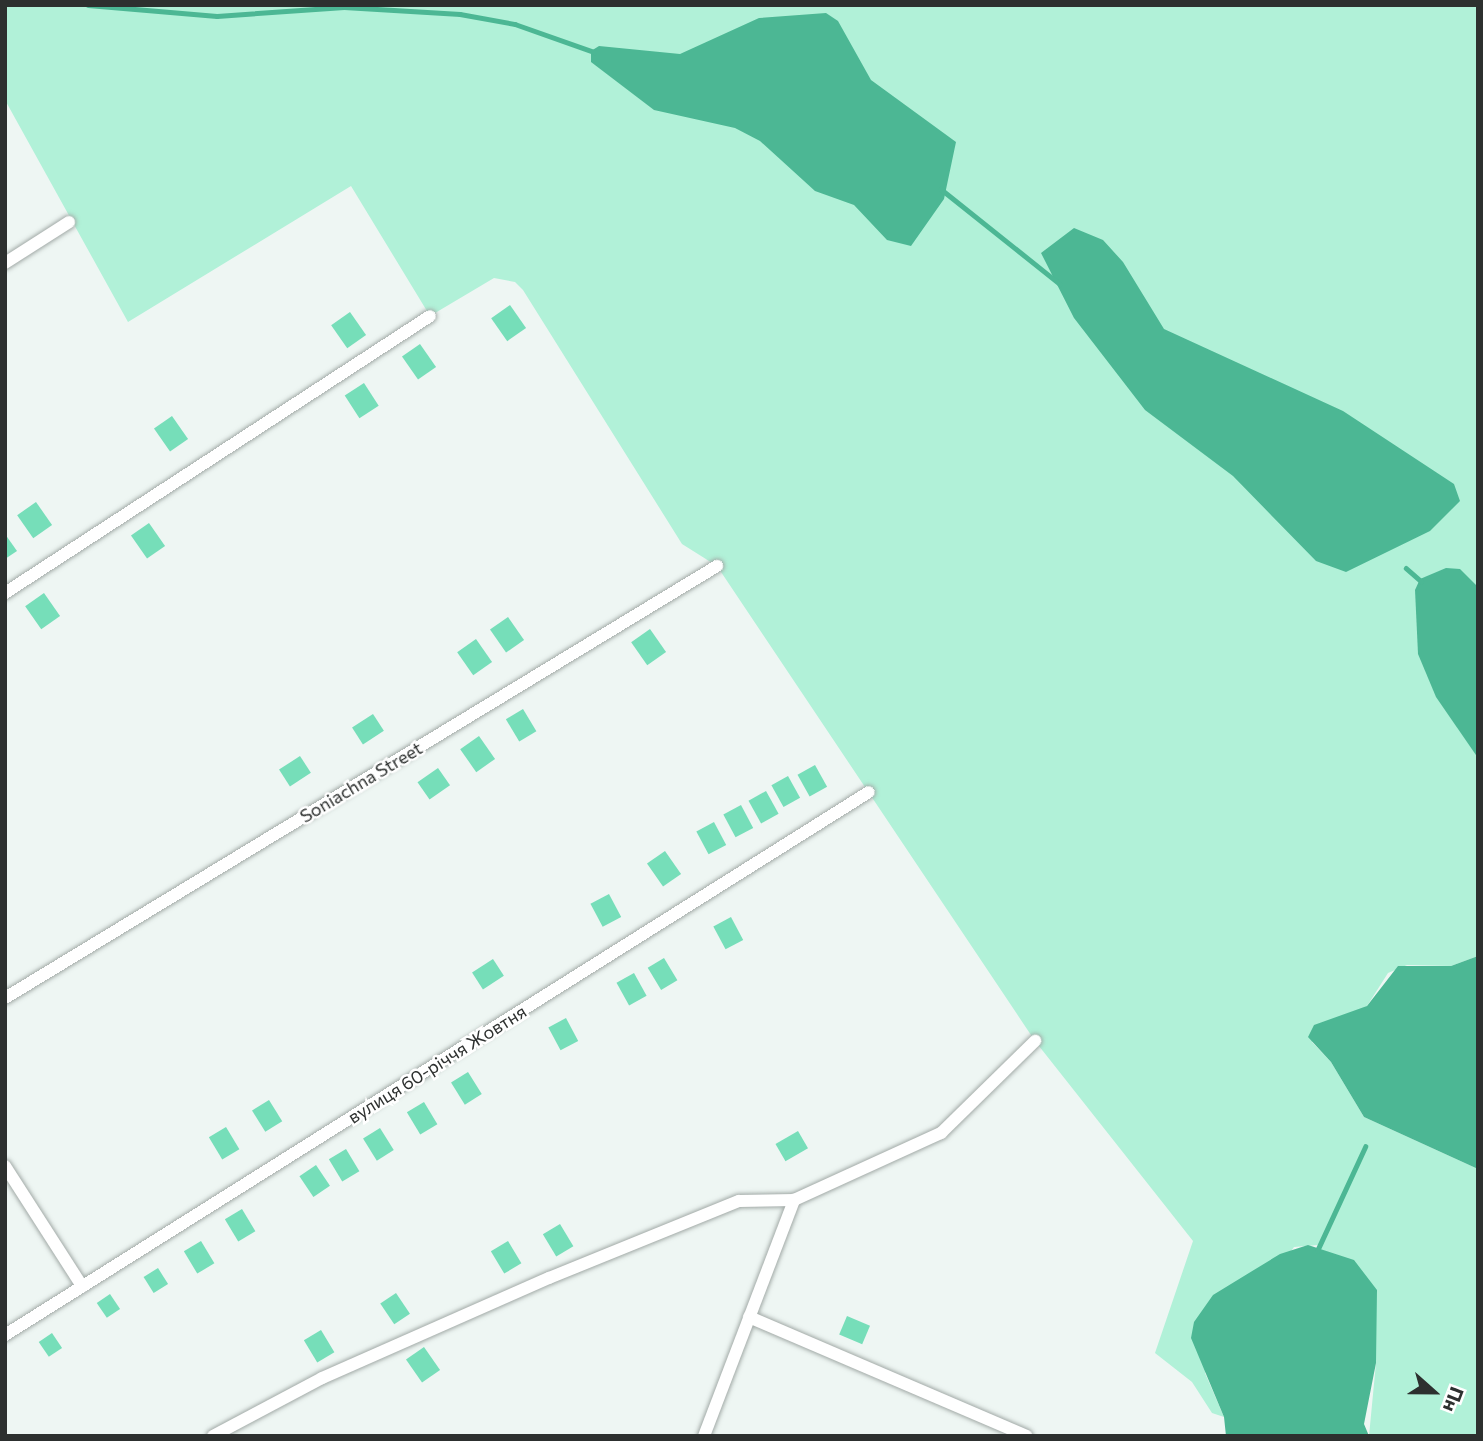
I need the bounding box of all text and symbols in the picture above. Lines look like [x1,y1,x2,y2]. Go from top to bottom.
street label: Soniachna Street [296,737,426,827]
street label: вулиця 60-річчя Жовтня [344,1000,530,1128]
north arrow [1399,1357,1469,1427]
text: Пн [1439,1384,1469,1416]

